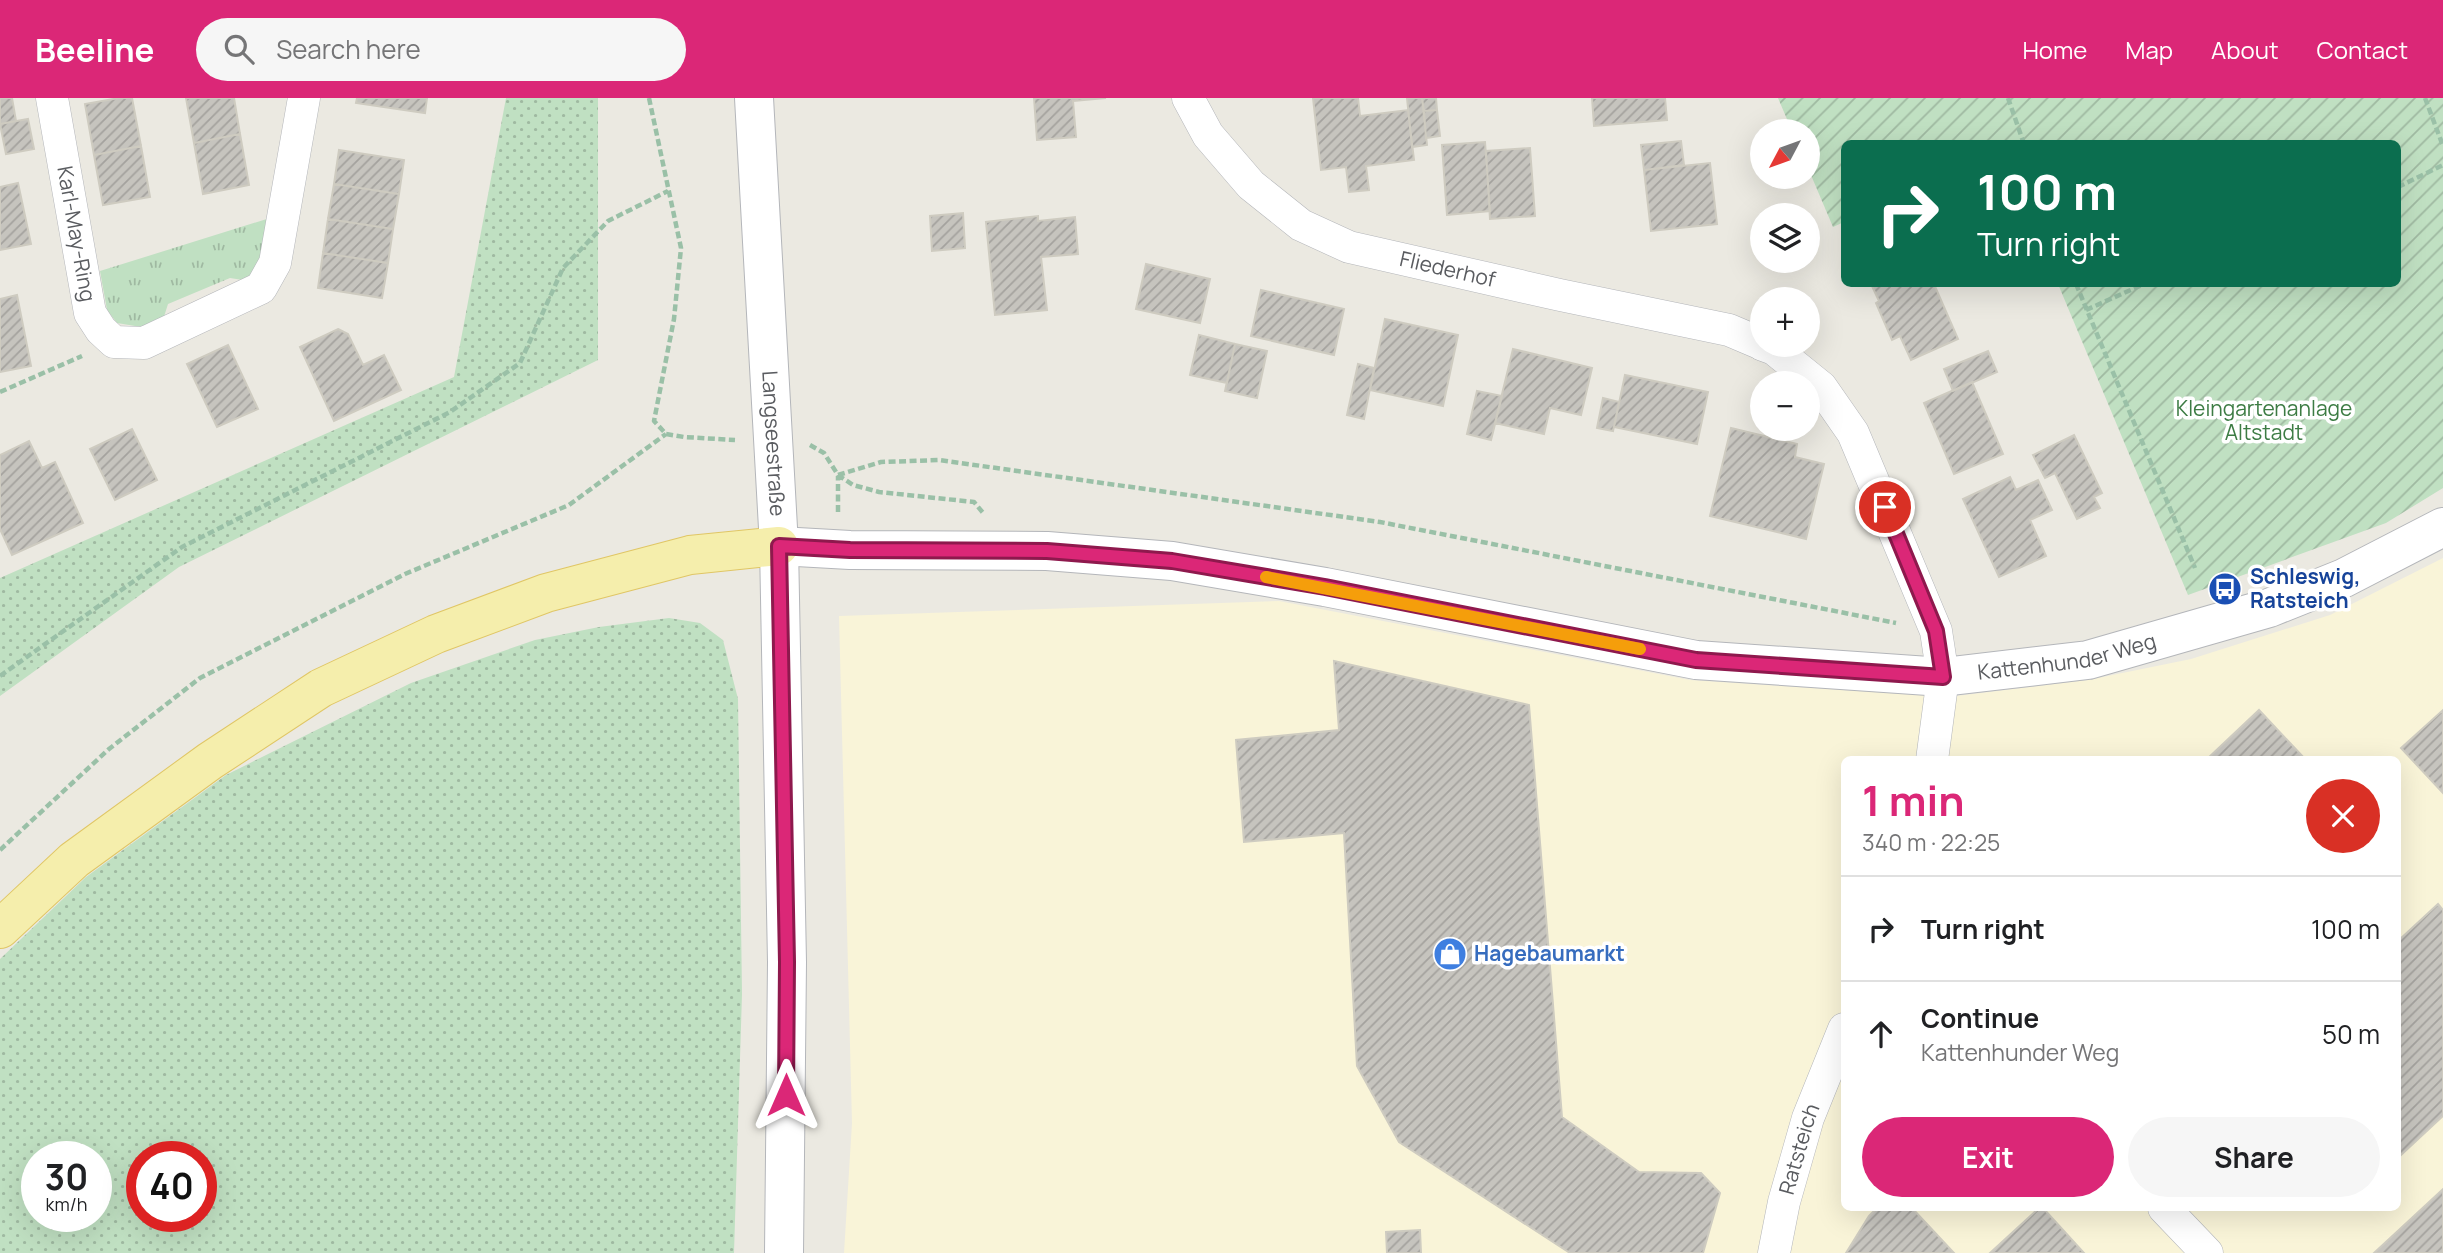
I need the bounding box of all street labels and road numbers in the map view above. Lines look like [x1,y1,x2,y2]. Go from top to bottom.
street label: Karl-May-Ring [51,164,103,304]
street label: Fliederhof [1397,244,1499,293]
street label: Langseestraße [756,370,792,517]
street label: Kattenhunder Weg [1976,626,2159,686]
street label: Ratsteich [1772,1099,1825,1198]

